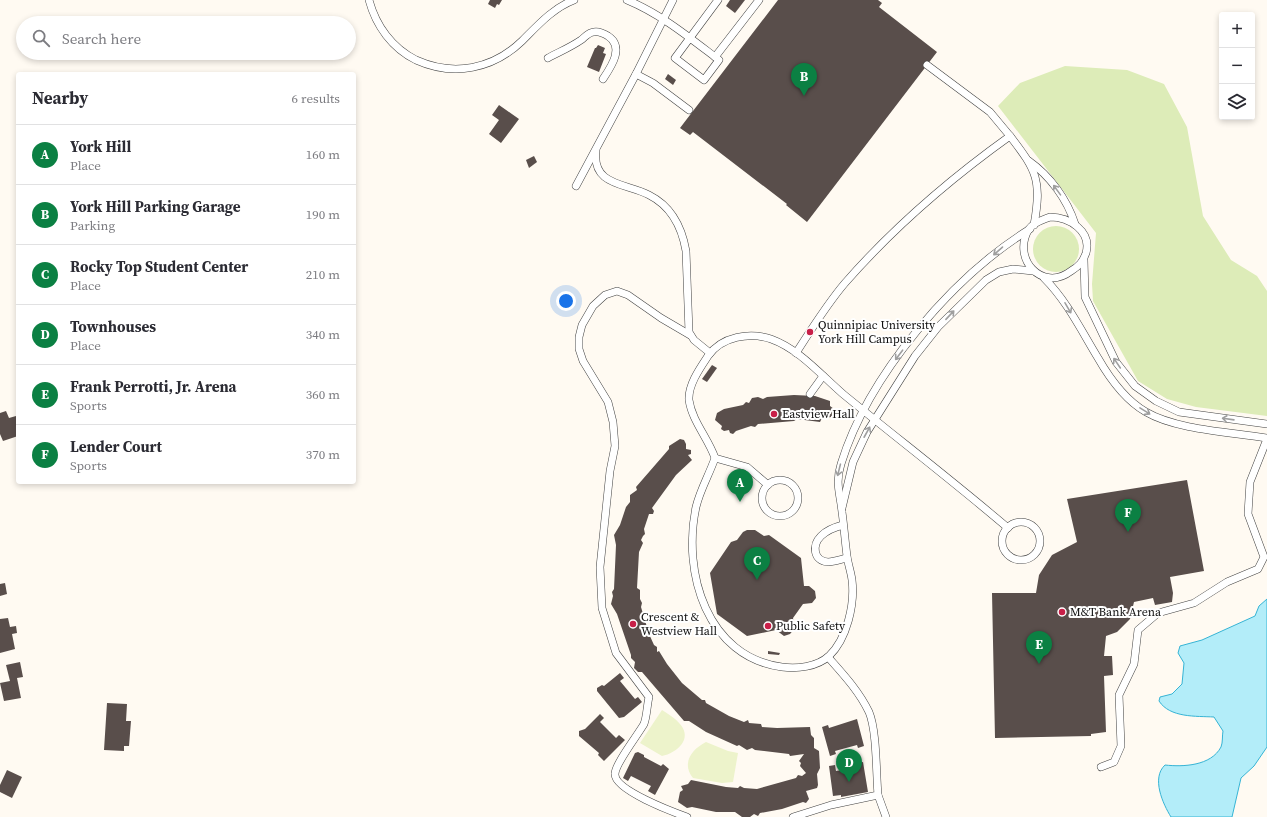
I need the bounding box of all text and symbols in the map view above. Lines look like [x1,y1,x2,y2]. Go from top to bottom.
map controls [1219,12,1255,120]
button: + [1219,12,1255,48]
search box [16,16,356,60]
icon: search [30,27,52,49]
text: Search here [62,28,141,49]
button: − [1219,48,1255,84]
pin: B [791,63,817,96]
button: layers [1219,84,1255,120]
text: Nearby [32,86,88,110]
text: 6 results [292,90,340,107]
text: York Hill [70,136,131,157]
text: A [41,146,49,163]
text: 160 m [306,146,340,163]
text: Place [70,157,101,174]
one-way arrow [1053,185,1061,196]
text: York Hill Parking Garage [70,196,240,217]
text: B [41,206,49,223]
text: 190 m [306,206,340,223]
text: Parking [70,217,115,234]
one-way arrow [993,247,1003,256]
text: Rocky Top Student Center [70,256,248,277]
text: C [41,266,49,283]
text: 210 m [306,266,340,283]
text: Place [70,277,101,294]
your location [556,291,576,311]
one-way arrow [1065,302,1073,314]
one-way arrow [945,309,954,320]
text: Townhouses [70,316,156,337]
place label: Quinnipiac University York Hill Campus [818,317,936,347]
text: D [40,326,50,343]
text: 340 m [306,326,340,343]
marker: Quinnipiac University York Hill Campus [805,327,815,337]
text: Place [70,337,101,354]
one-way arrow [895,350,903,361]
one-way arrow [1113,358,1121,369]
text: Frank Perrotti, Jr. Arena [70,376,237,397]
text: E [41,386,49,403]
text: 360 m [306,386,340,403]
text: Sports [70,397,107,414]
place label: Eastview Hall [782,406,855,422]
one-way arrow [1139,407,1150,415]
marker: Eastview Hall [769,409,779,419]
one-way arrow [1222,415,1235,423]
one-way arrow [864,426,871,438]
text: Lender Court [70,436,162,457]
text: F [41,446,49,463]
text: 370 m [306,446,340,463]
text: Sports [70,457,107,474]
one-way arrow [835,463,843,476]
pin: A [727,469,753,502]
pin: F [1115,499,1141,532]
pin: C [744,547,770,580]
place label: M&T Bank Arena [1070,604,1162,620]
marker: M&T Bank Arena [1057,607,1067,617]
place label: Crescent & Westview Hall [641,609,718,639]
place label: Public Safety [776,618,846,634]
marker: Crescent & Westview Hall [628,619,638,629]
marker: Public Safety [763,621,773,631]
pin: E [1026,631,1052,664]
pin: D [836,749,862,782]

